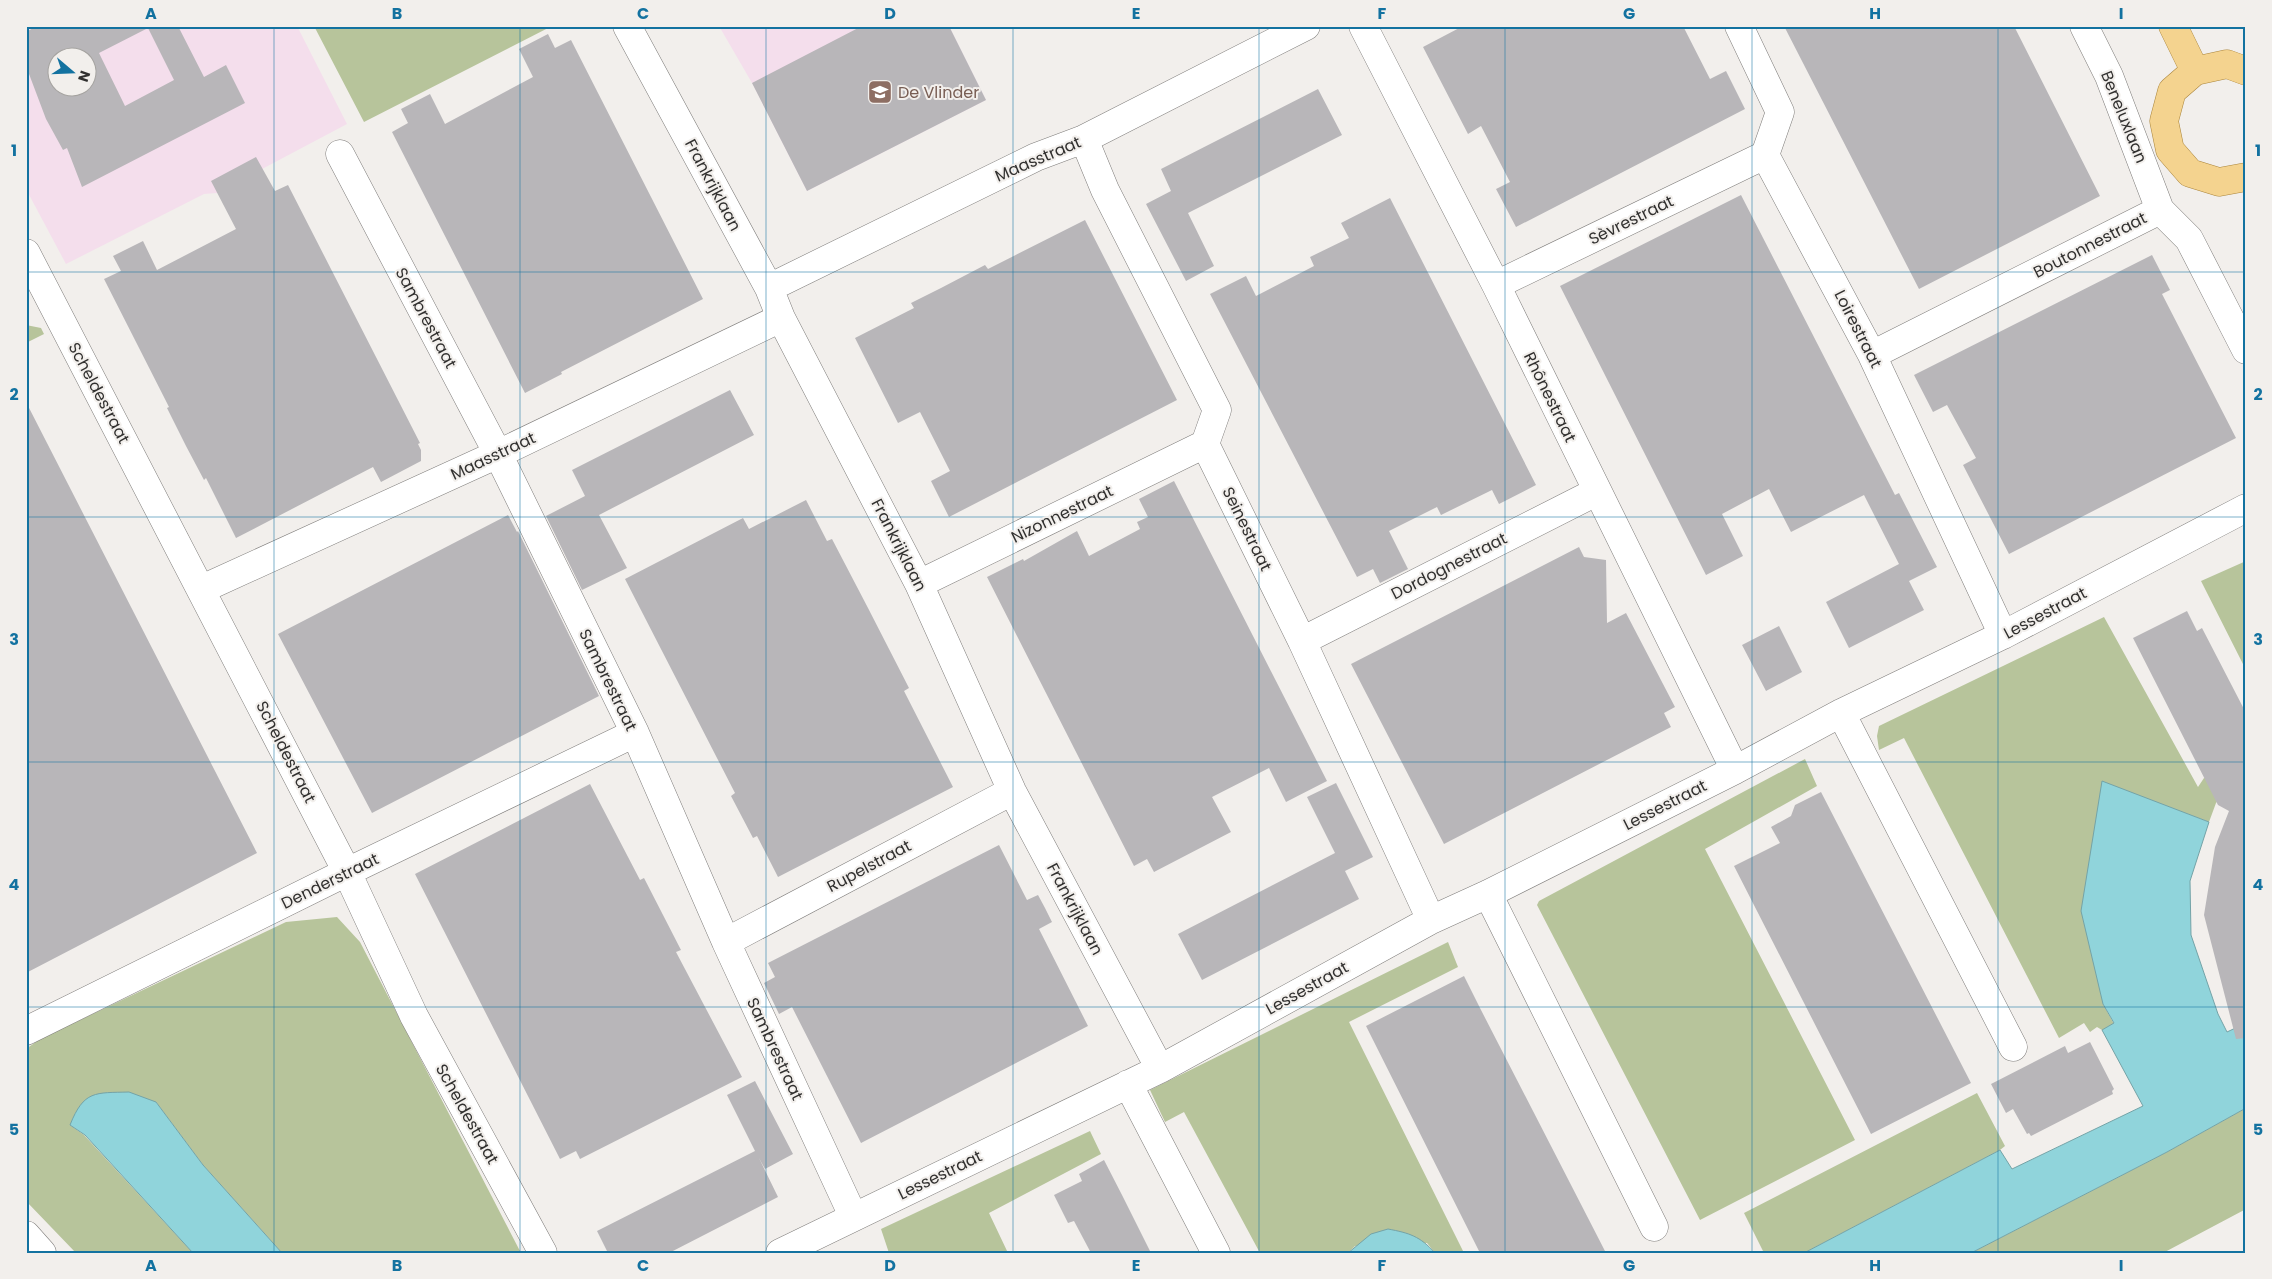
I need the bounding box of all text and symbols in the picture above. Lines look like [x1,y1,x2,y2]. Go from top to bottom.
text: A [145,2,157,25]
text: B [392,2,402,25]
text: C [637,2,649,25]
text: D [884,2,896,25]
text: E [1132,2,1140,25]
text: F [1378,2,1387,25]
text: G [1623,2,1635,25]
text: H [1869,2,1881,25]
text: I [2119,2,2123,25]
north arrow [48,48,98,98]
street label: Beneluxlaan [2095,67,2153,167]
text: N [73,68,95,84]
school or university icon: De Vlinder [867,79,893,105]
place label: De Vlinder [898,81,979,104]
street label: Maasstraat [991,130,1085,187]
street label: Frankrijklaan [679,135,747,235]
text: 1 [11,139,17,162]
text: 1 [2255,139,2261,162]
street label: Sèvrestraat [1585,189,1677,250]
street label: Boutonnestraat [2029,206,2151,283]
street label: Sambrestraat [390,264,462,373]
street label: Loirestraat [1829,286,1888,372]
street label: Scheldestraat [63,338,135,448]
street label: Rhônestraat [1518,348,1582,446]
text: 2 [9,383,19,406]
text: 2 [2253,383,2263,406]
street label: Maasstraat [447,426,539,486]
street label: Nizonnestraat [1007,479,1117,549]
street label: Seinestraat [1217,483,1277,575]
street label: Frankrijklaan [866,495,932,595]
street label: Dordognestraat [1387,527,1511,605]
street label: Lessestraat [1999,581,2091,645]
street label: Sambrestraat [573,625,643,735]
text: 3 [9,628,19,651]
text: 3 [2253,628,2263,651]
street label: Scheldestraat [250,697,322,807]
street label: Lessestraat [1619,774,1711,836]
street label: Rupelstraat [823,834,915,898]
street label: Denderstraat [277,847,383,915]
street label: Frankrijklaan [1041,859,1109,959]
text: 4 [9,873,20,896]
text: 4 [2253,873,2264,896]
street label: Lessestraat [1262,956,1353,1020]
street label: Sambrestraat [741,994,809,1104]
street label: Scheldestraat [430,1060,504,1169]
text: 5 [9,1118,19,1141]
text: 5 [2253,1118,2263,1141]
street label: Lessestraat [894,1145,986,1205]
text: A [145,1254,157,1277]
text: B [392,1254,402,1277]
text: C [637,1254,649,1277]
text: D [884,1254,896,1277]
text: E [1132,1254,1140,1277]
text: F [1378,1254,1387,1277]
text: G [1623,1254,1635,1277]
text: H [1869,1254,1881,1277]
text: I [2119,1254,2123,1277]

